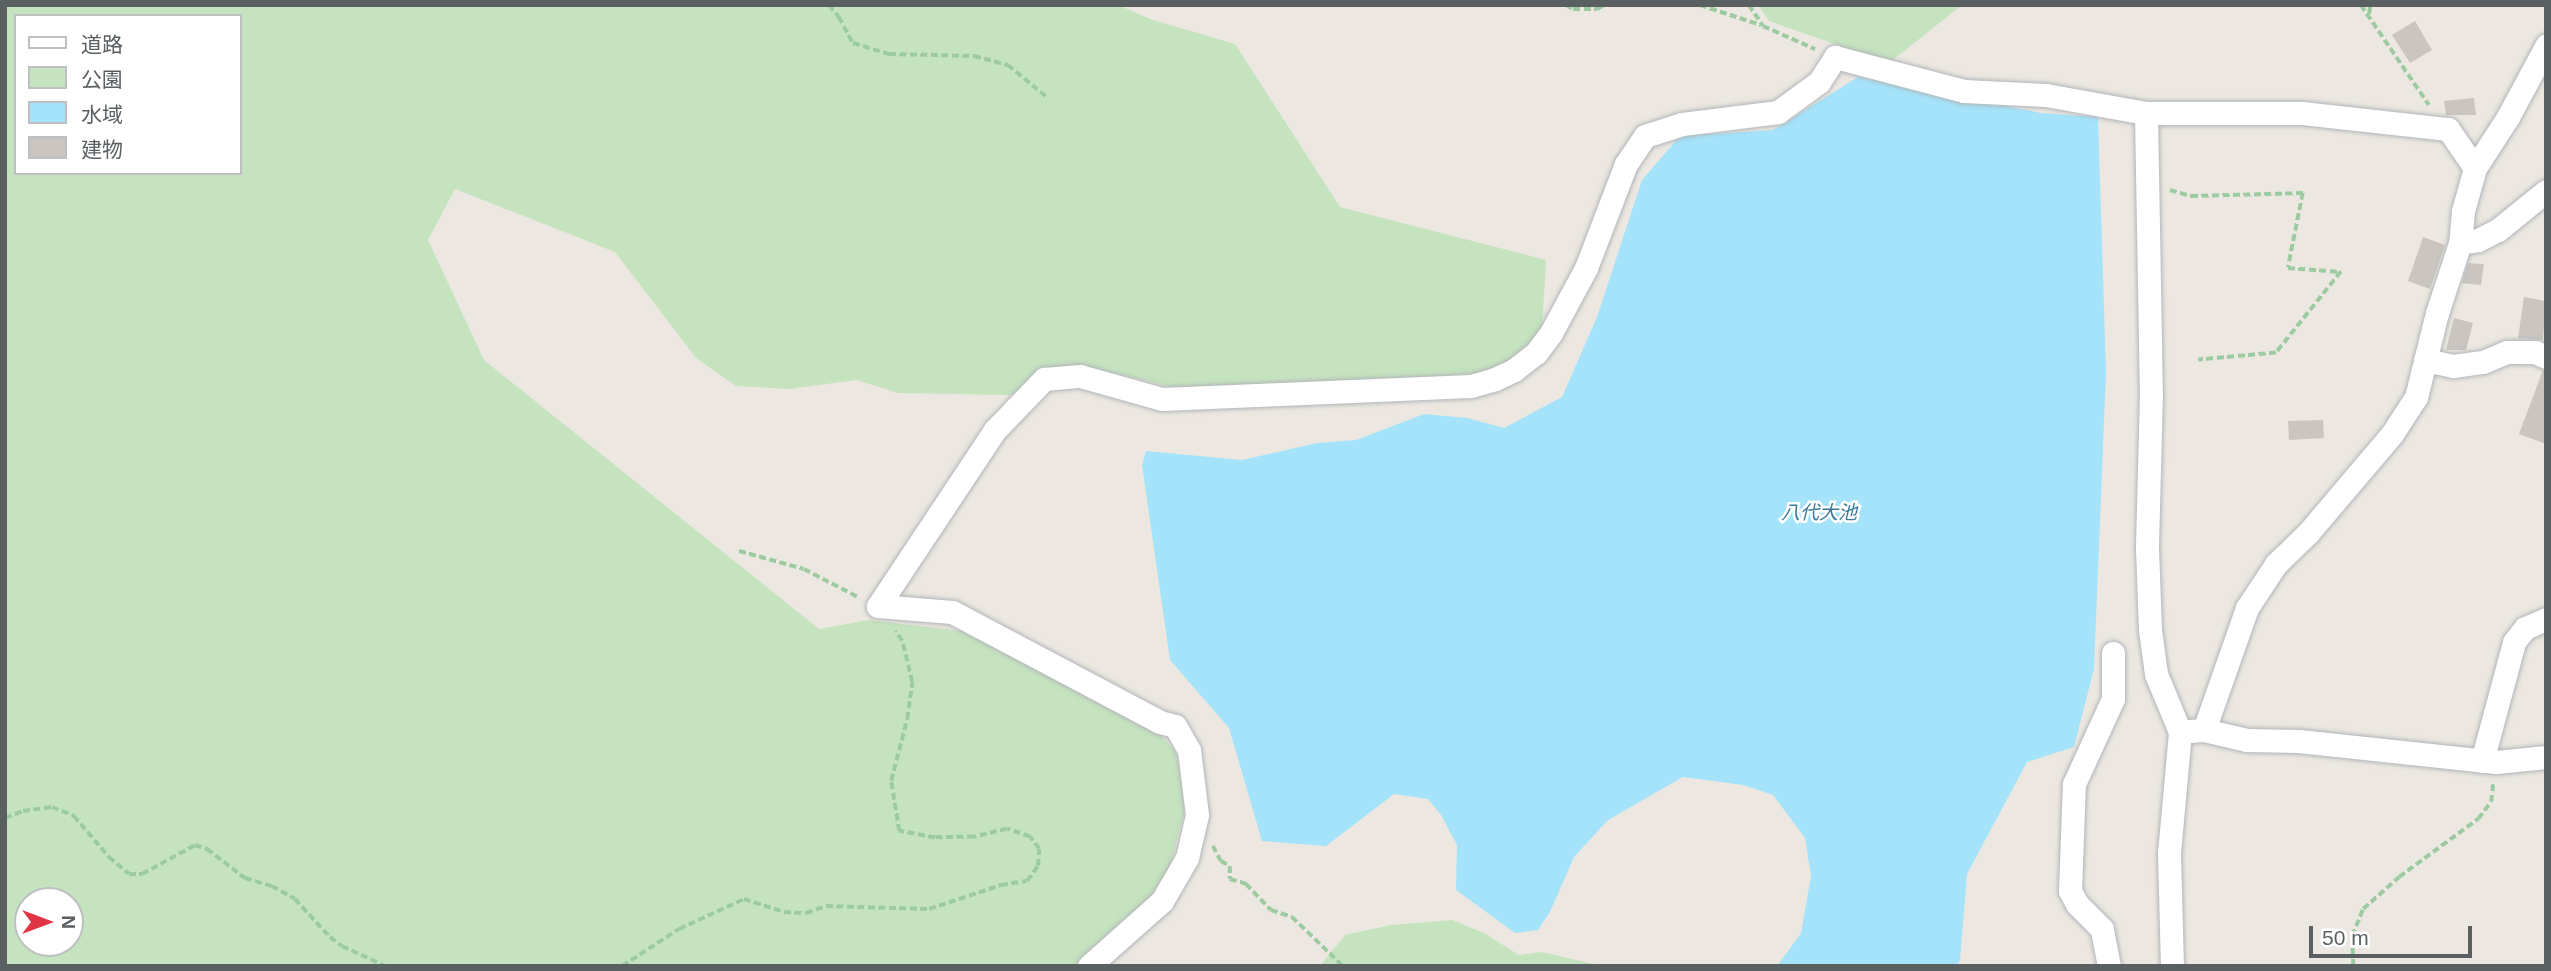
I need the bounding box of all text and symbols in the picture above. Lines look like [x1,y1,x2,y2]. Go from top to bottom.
legend [14,14,242,175]
text: 道路 [81,33,123,56]
text: 公園 [81,68,123,91]
text: 水域 [81,103,123,126]
text: 建物 [81,138,123,161]
water label: 八代大池 [1781,502,1857,524]
north arrow [14,887,84,957]
scale bar [2313,912,2476,956]
text: N [58,915,79,929]
text: 50 m [2322,926,2369,949]

